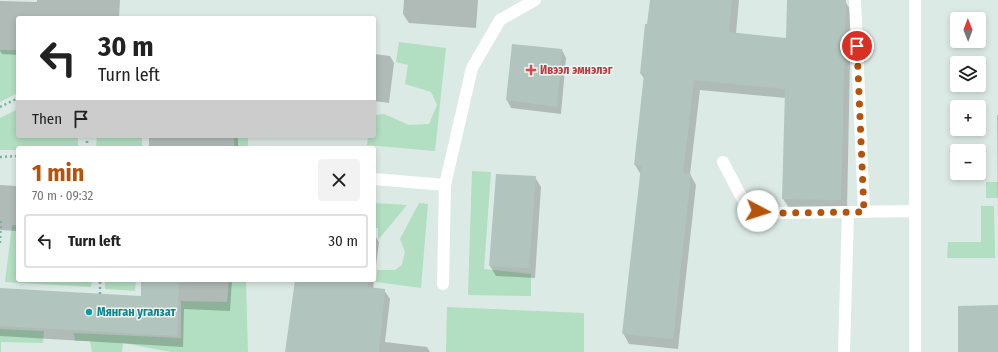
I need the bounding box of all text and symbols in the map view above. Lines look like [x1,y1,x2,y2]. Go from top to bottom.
north arrow [950,12,986,48]
map controls [950,12,986,180]
pin [840,29,874,63]
text: 30 m [98,30,154,63]
icon: left [32,32,84,84]
icon: arrive [846,35,868,57]
button: layers [950,56,986,92]
place label: Ивээл эмнэлэг [540,63,613,77]
text: Turn left [98,64,160,86]
marker: Ивээл эмнэлэг [525,64,537,76]
button: + [950,100,986,136]
icon: arrive [70,108,92,130]
text: Then [32,110,62,128]
button: − [950,144,986,180]
text: 1 min [32,159,84,187]
button: close [318,159,360,201]
text: 70 m · 09:32 [32,188,93,203]
position arrow [737,190,779,232]
icon: left [34,230,56,252]
text: Turn left [68,232,121,250]
text: 30 m [328,232,358,250]
place label: Мянган угалзат [97,305,176,319]
marker: Мянган угалзат [84,307,94,317]

